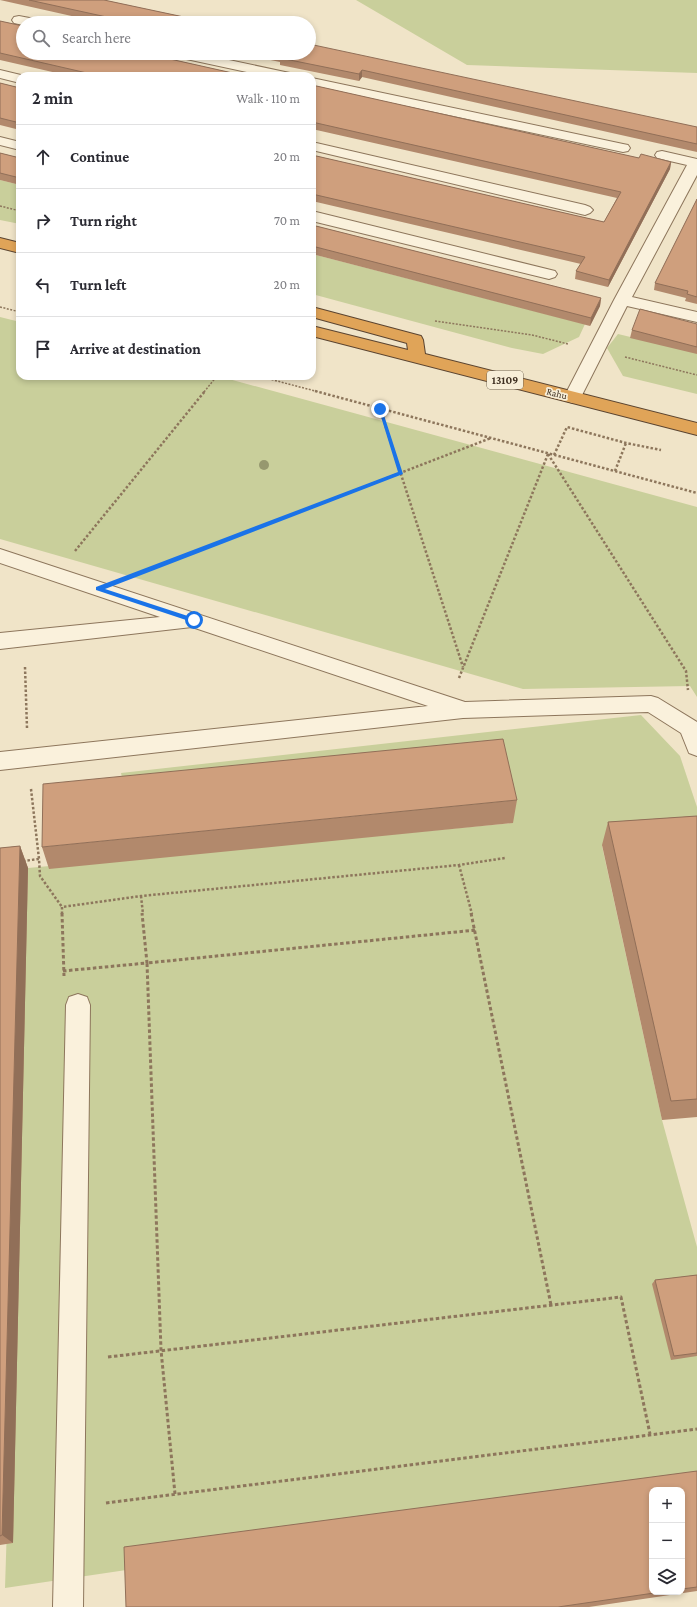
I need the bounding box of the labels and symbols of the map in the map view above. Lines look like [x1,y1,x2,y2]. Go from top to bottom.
road number: 13109 [487,371,523,389]
street label: Rahu [545,386,569,402]
route end [371,400,389,418]
route start [185,611,203,629]

